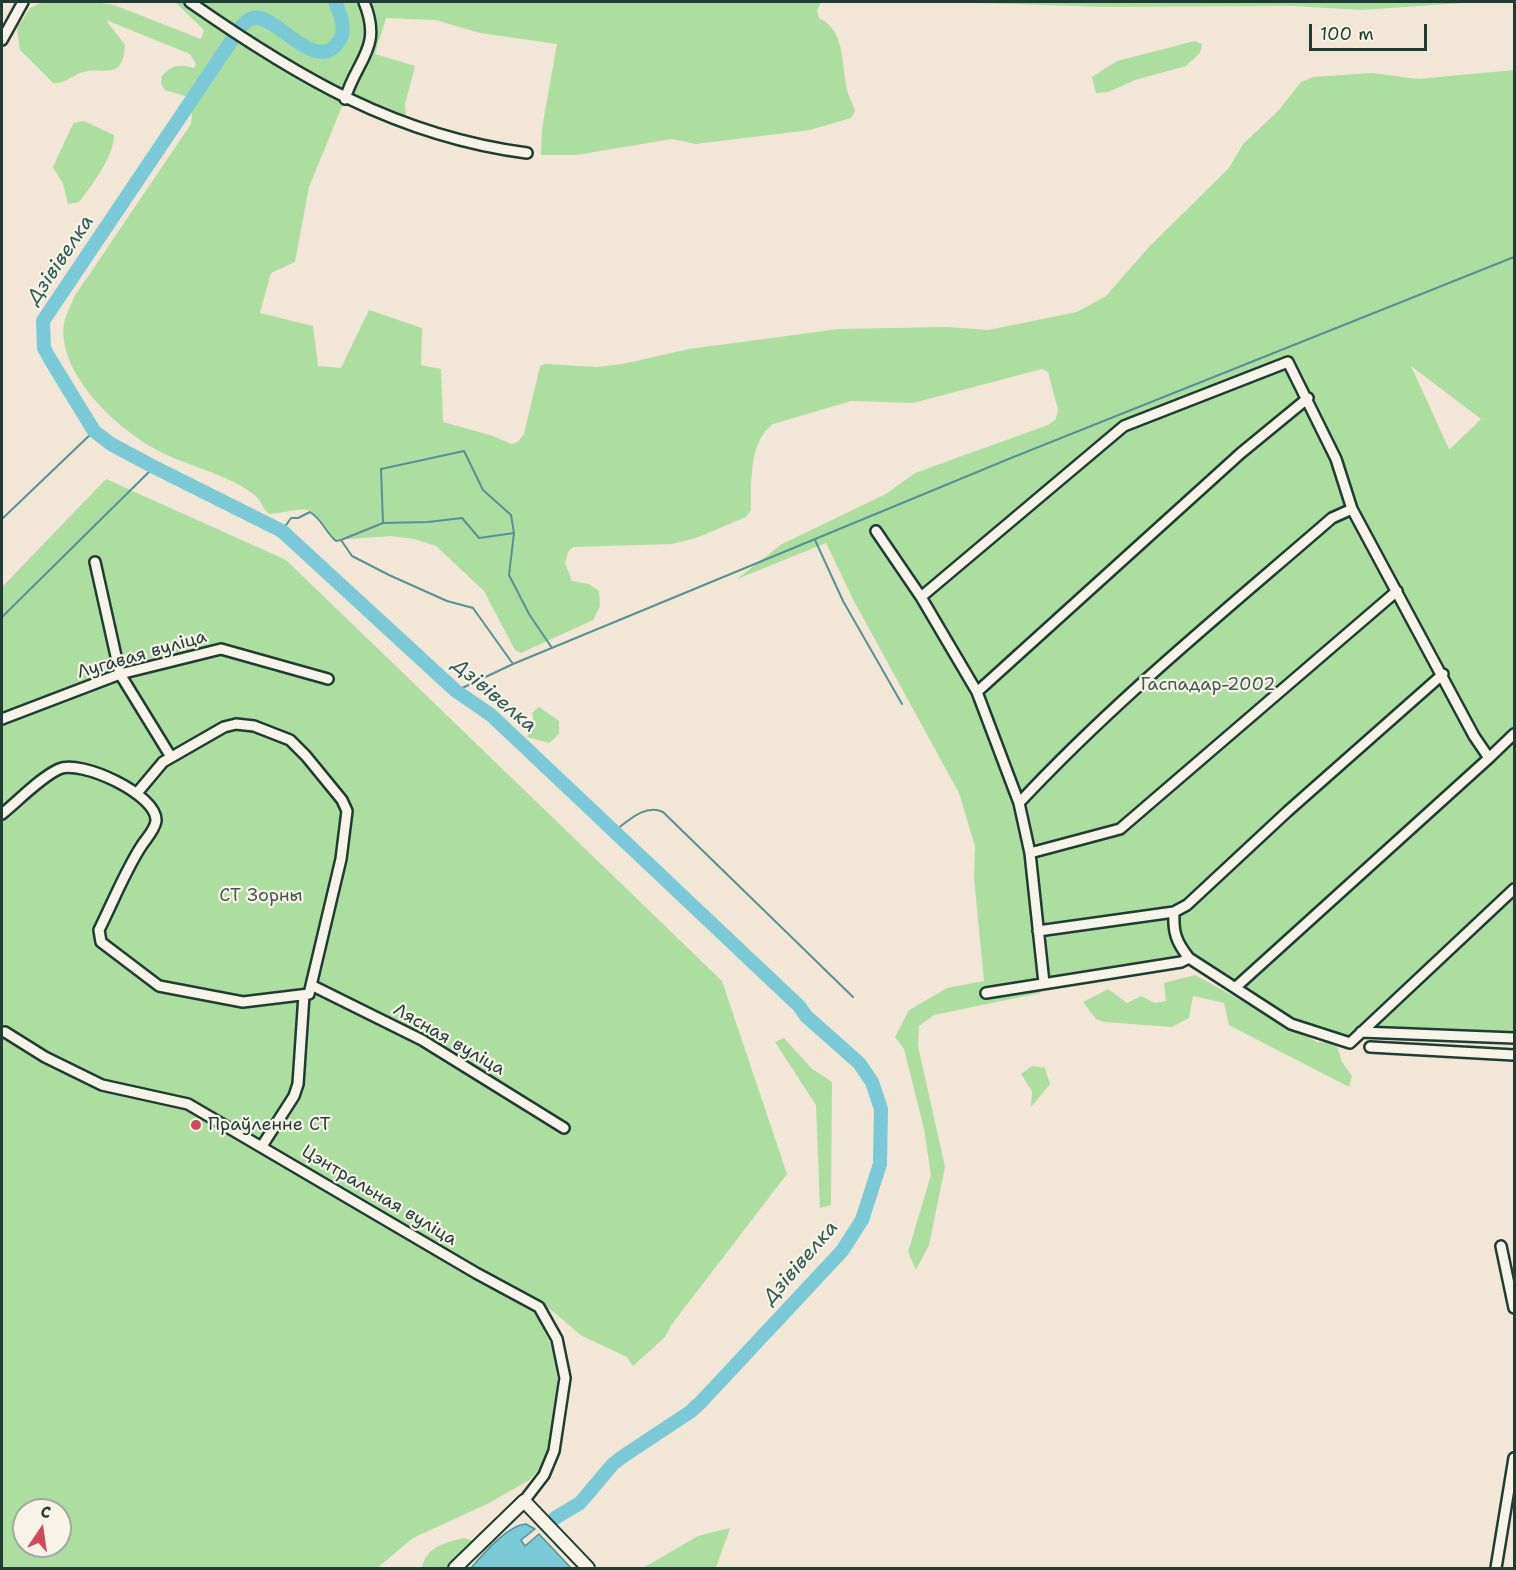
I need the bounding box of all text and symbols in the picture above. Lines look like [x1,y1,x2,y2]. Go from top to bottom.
scale bar [1312,12,1430,50]
text: 100 m [1320,22,1374,46]
water label: Дзівівелка [22,211,100,309]
street label: Лугавая вуліца [75,626,209,684]
water label: Дзівівелка [447,654,541,738]
park label: Гаспадар-2002 [1140,674,1276,696]
park label: СТ Зорны [219,885,303,907]
street label: Лясная вуліца [389,999,509,1081]
place label: Праўленне СТ [208,1114,331,1136]
marker: Праўленне СТ [189,1118,203,1132]
street label: Цэнтральная вуліца [297,1141,461,1251]
water label: Дзівівелка [758,1216,844,1310]
north arrow [12,1498,72,1558]
text: С [39,1501,53,1523]

